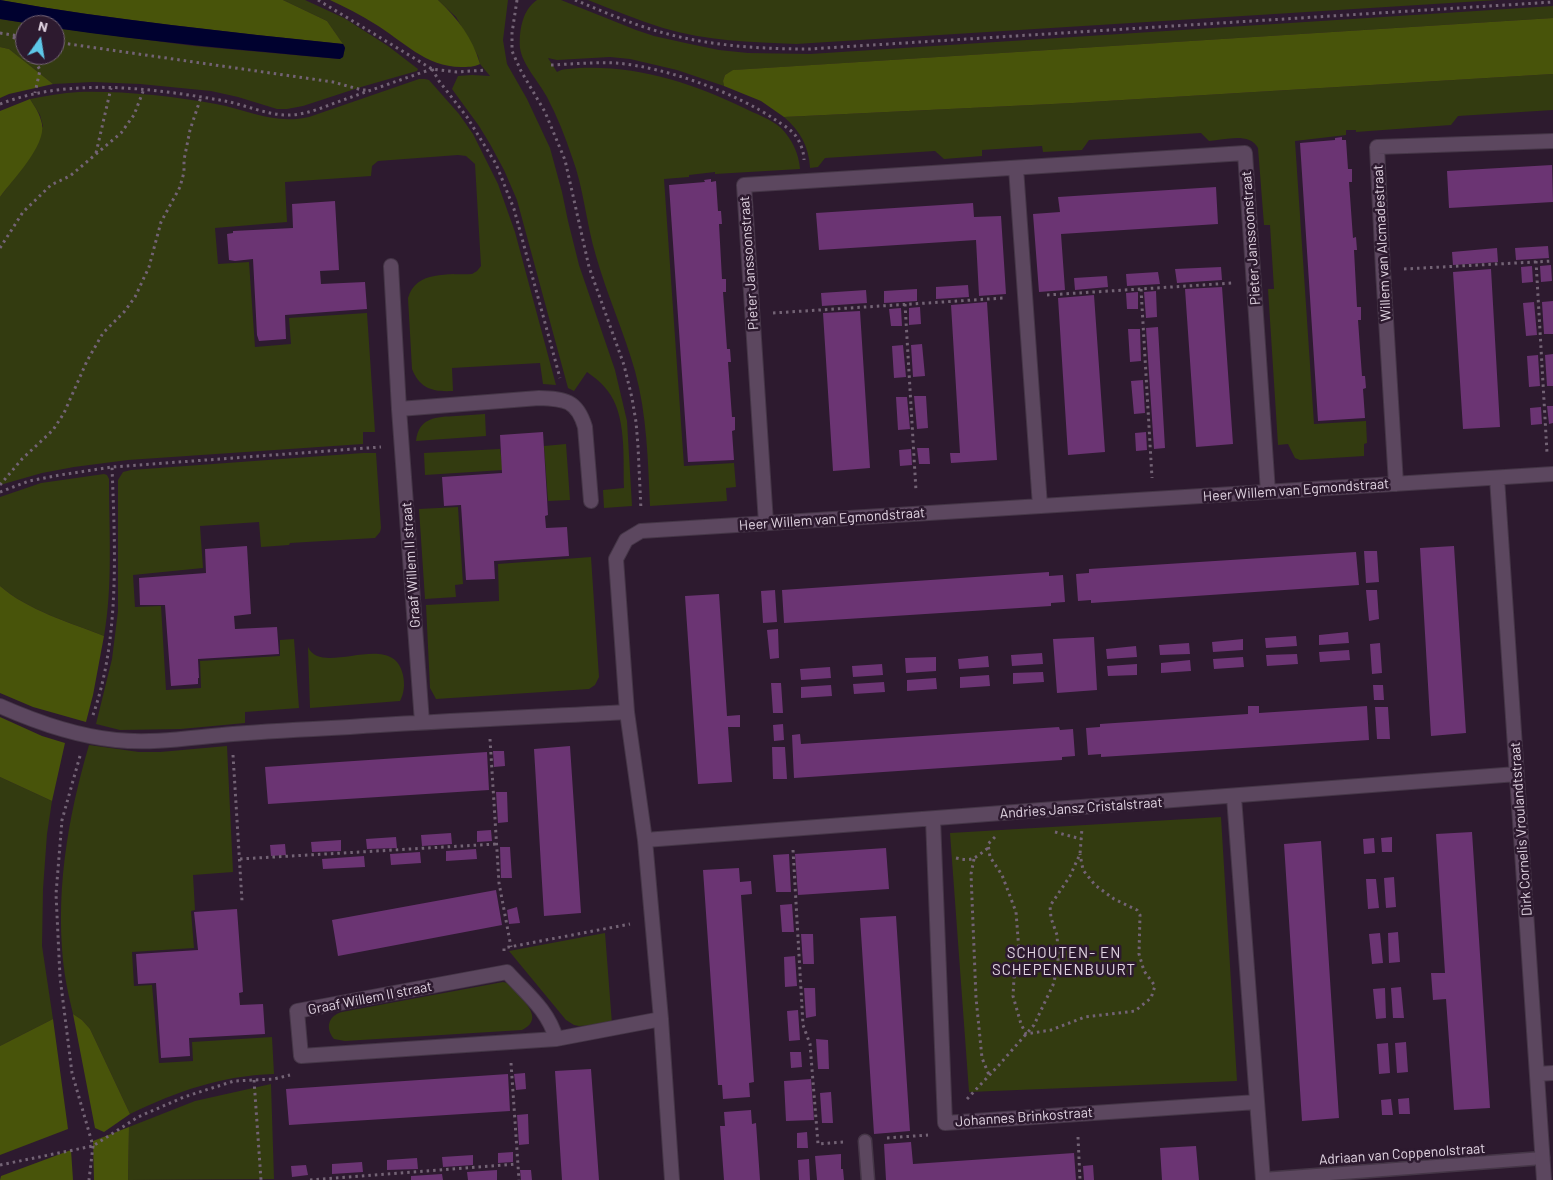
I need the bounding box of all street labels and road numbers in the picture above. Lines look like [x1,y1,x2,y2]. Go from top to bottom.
street label: Willem van Alcmadestraat [1370,164,1394,322]
street label: Pieter Janssoonstraat [1238,170,1264,306]
street label: Pieter Janssoonstraat [736,195,762,331]
street label: Heer Willem van Egmondstraat [1202,475,1390,505]
street label: Graaf Willem II straat [398,502,424,628]
street label: Heer Willem van Egmondstraat [738,504,926,534]
street label: Dirk Cornelis Vroulandtstraat [1507,741,1535,917]
street label: Andries Jansz Cristalstraat [999,794,1163,822]
street label: Graaf Willem II straat [306,978,434,1018]
street label: Johannes Brinkostraat [955,1104,1093,1130]
street label: Adriaan van Coppenolstraat [1318,1140,1486,1168]

